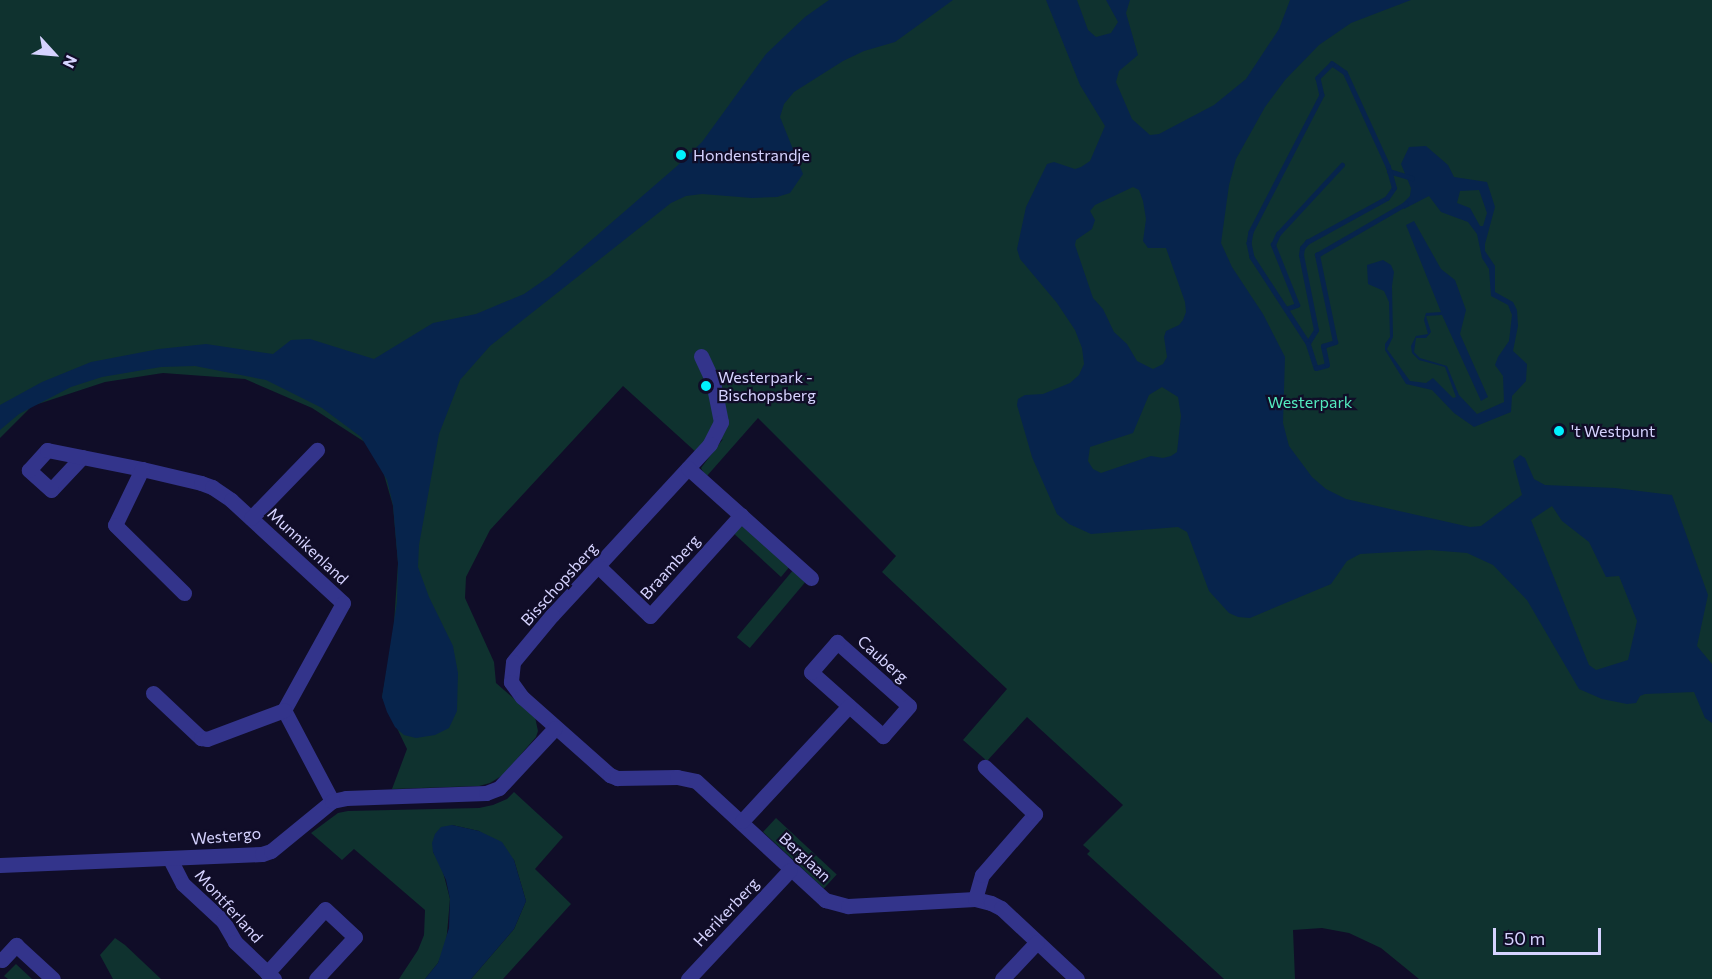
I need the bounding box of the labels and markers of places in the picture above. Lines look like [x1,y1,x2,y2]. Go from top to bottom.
place label: Hondenstrandje [693,145,810,165]
marker: Hondenstrandje [674,148,688,162]
place label: Westerpark - Bischopsberg [718,367,816,405]
marker: Westerpark - Bischopsberg [699,379,713,393]
place label: 't Westpunt [1571,421,1655,441]
marker: 't Westpunt [1552,424,1566,438]

